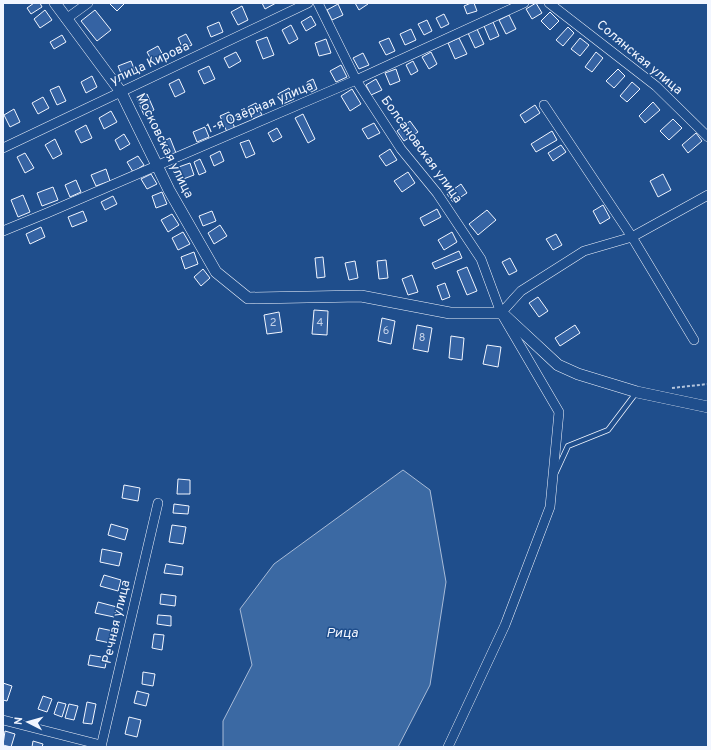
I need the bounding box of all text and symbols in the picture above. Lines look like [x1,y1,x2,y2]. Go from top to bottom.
street label: Солянская улица [593,17,685,99]
street label: улица Кирова [108,39,192,89]
street label: 1-я Озёрная улица [204,78,316,138]
street label: Московская улица [132,91,196,201]
street label: Болсановская улица [377,93,465,207]
house number: 2 [270,316,276,330]
house number: 4 [317,316,324,330]
house number: 6 [383,324,389,338]
house number: 8 [419,331,425,345]
street label: Речная улица [100,579,134,665]
water label: Рица [326,625,359,642]
north arrow [8,702,48,742]
text: N [12,716,26,726]

